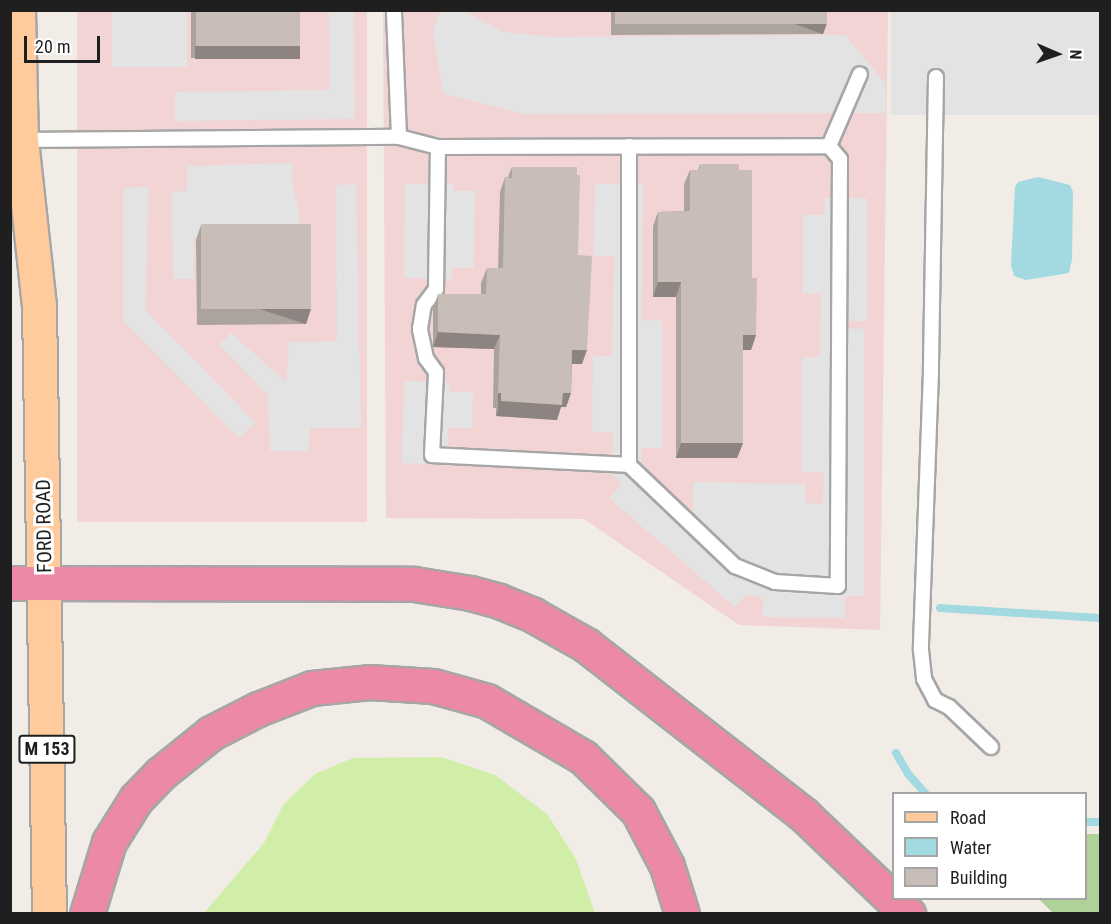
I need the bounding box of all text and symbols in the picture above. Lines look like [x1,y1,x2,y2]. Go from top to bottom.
scale bar [27,24,104,62]
north arrow [1027,24,1087,84]
text: 20 m [35,36,70,57]
text: N [1066,49,1085,60]
street label: FORD ROAD [31,479,57,573]
road number: M 153 [17,734,77,764]
legend [892,792,1087,900]
text: Road [950,807,986,828]
text: Water [950,837,991,858]
text: Building [950,867,1007,888]

